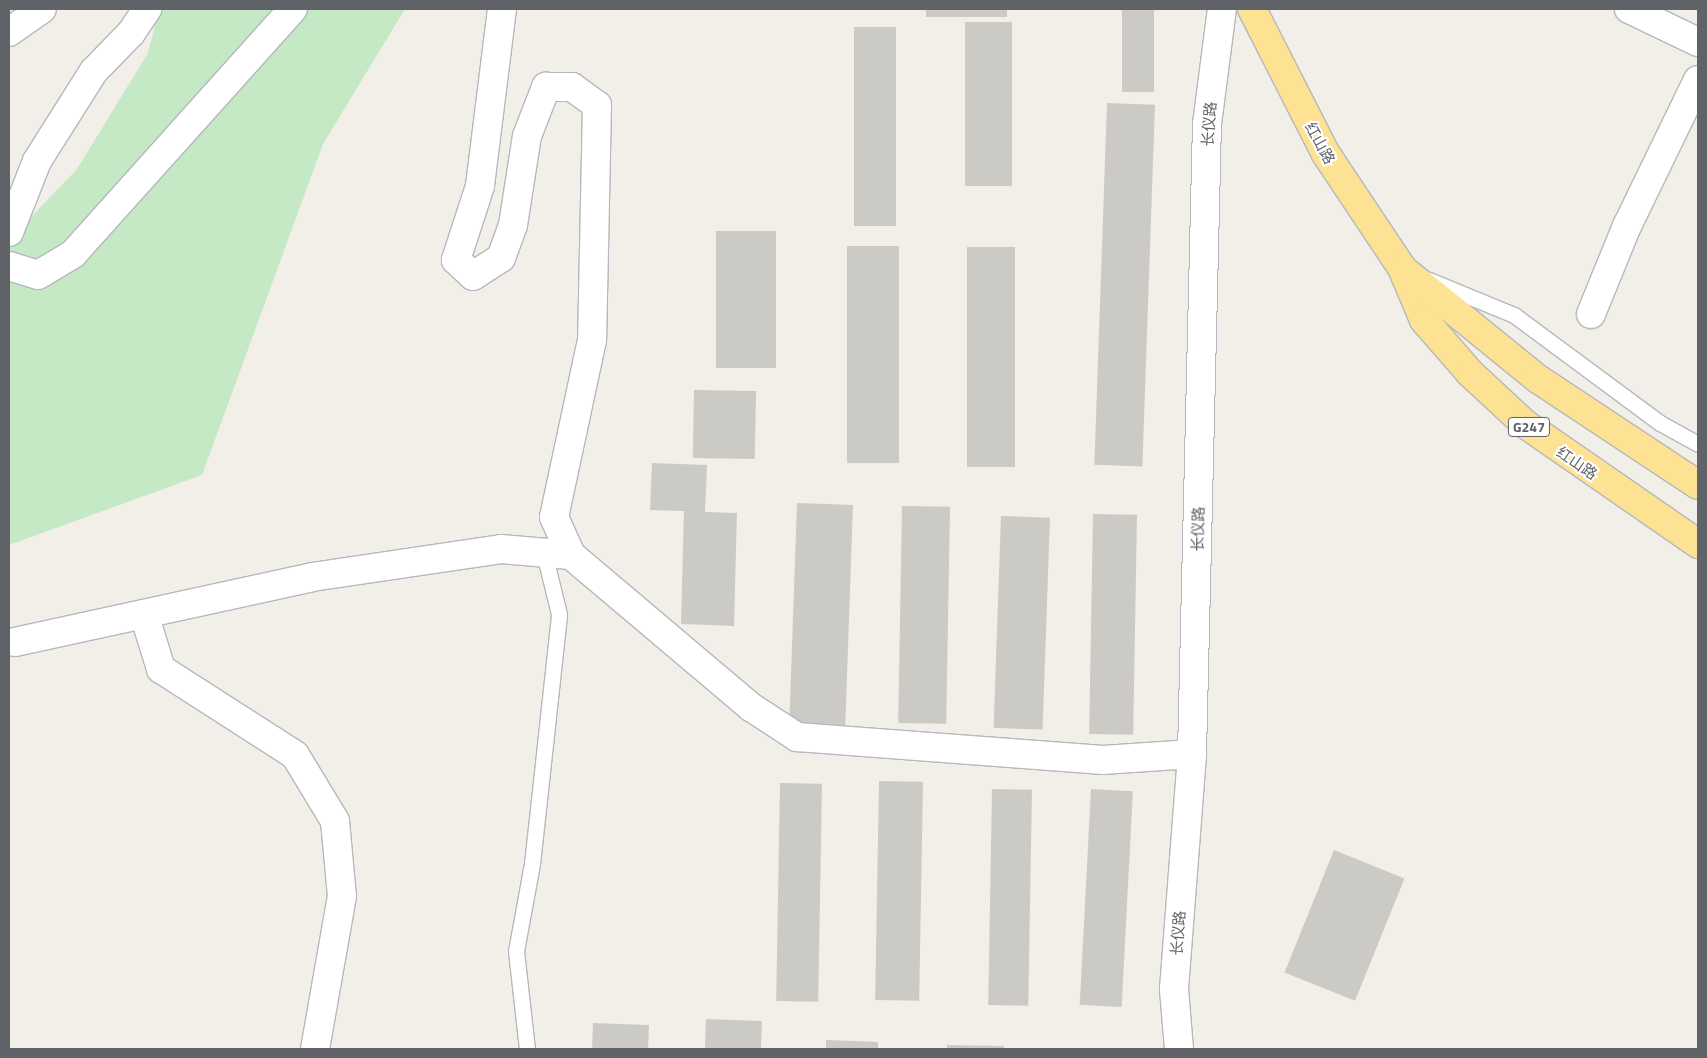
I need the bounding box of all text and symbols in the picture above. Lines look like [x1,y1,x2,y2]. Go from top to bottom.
street label: 长仪路 [1198,101,1220,147]
street label: 红山路 [1301,119,1339,167]
road number: G247 [1508,416,1550,438]
street label: 红山路 [1553,443,1601,483]
street label: 长仪路 [1189,506,1207,552]
street label: 长仪路 [1167,910,1189,956]

